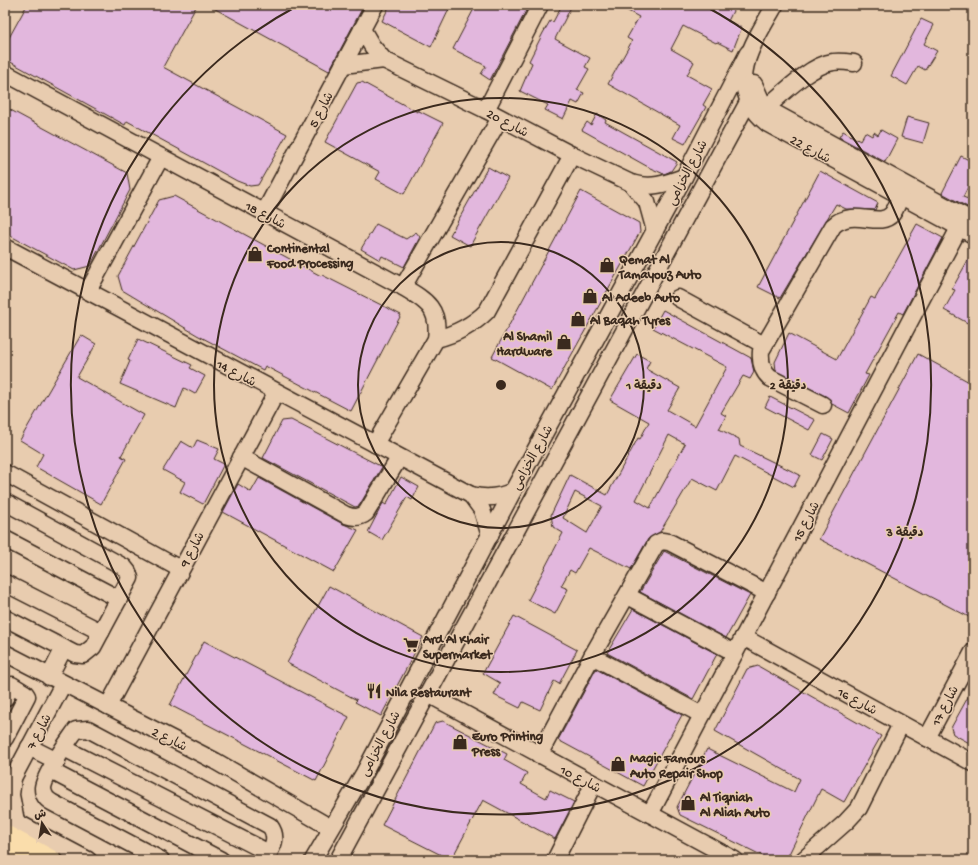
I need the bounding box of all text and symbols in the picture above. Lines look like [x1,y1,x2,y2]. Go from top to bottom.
street label: شارع 5 [307,90,338,130]
street label: شارع 20 [483,107,530,141]
street label: شارع 22 [787,133,833,167]
street label: شارع الخزامى [665,138,712,208]
street label: شارع 18 [241,199,288,233]
place label: Continental Food Processing [266,242,354,272]
shop icon: Continental Food Processing [246,245,264,263]
place label: Qemat Al Tamayouz Auto [618,253,702,283]
shop icon: Qemat Al Tamayouz Auto [598,256,616,274]
shop icon: Al Adeeb Auto [581,287,599,305]
place label: Al Adeeb Auto [601,291,680,306]
shop icon: Al Baqah Tyres [569,310,587,328]
place label: Al Baqah Tyres [589,314,671,329]
place label: Al Shamil Hardware [497,330,553,360]
shop icon: Al Shamil Hardware [555,333,573,351]
street label: شارع 14 [213,357,258,391]
centre of rings [494,378,508,392]
text: 1 دقيقة [625,379,662,394]
text: 2 دقيقة [770,379,807,394]
street label: شارع الخزامى [509,423,557,493]
street label: شارع 15 [790,500,824,546]
text: 3 دقيقة [886,526,924,541]
street label: شارع 9 [177,530,209,571]
place label: Ard Al Khair Supermarket [422,633,493,664]
supermarket icon: Ard Al Khair Supermarket [402,636,420,654]
restaurant icon: Nila Restaurant [365,682,383,700]
street label: شارع 17 [929,684,963,730]
street label: شارع 16 [833,685,879,719]
place label: Nila Restaurant [386,686,472,701]
street label: شارع الخزامى [358,709,405,779]
street label: شارع 7 [24,712,56,753]
street label: شارع 2 [149,725,189,755]
place label: Euro Printing Press [471,730,544,760]
shop icon: Euro Printing Press [451,733,469,751]
place label: Magic Famous Auto Repair Shop [629,752,723,783]
shop icon: Magic Famous Auto Repair Shop [609,755,627,773]
street label: شارع 10 [556,763,603,797]
place label: Al Tiqniah Al Aliah Auto [699,791,770,821]
shop icon: Al Tiqniah Al Aliah Auto [679,794,697,812]
north arrow [22,803,62,843]
text: ش [33,808,48,822]

